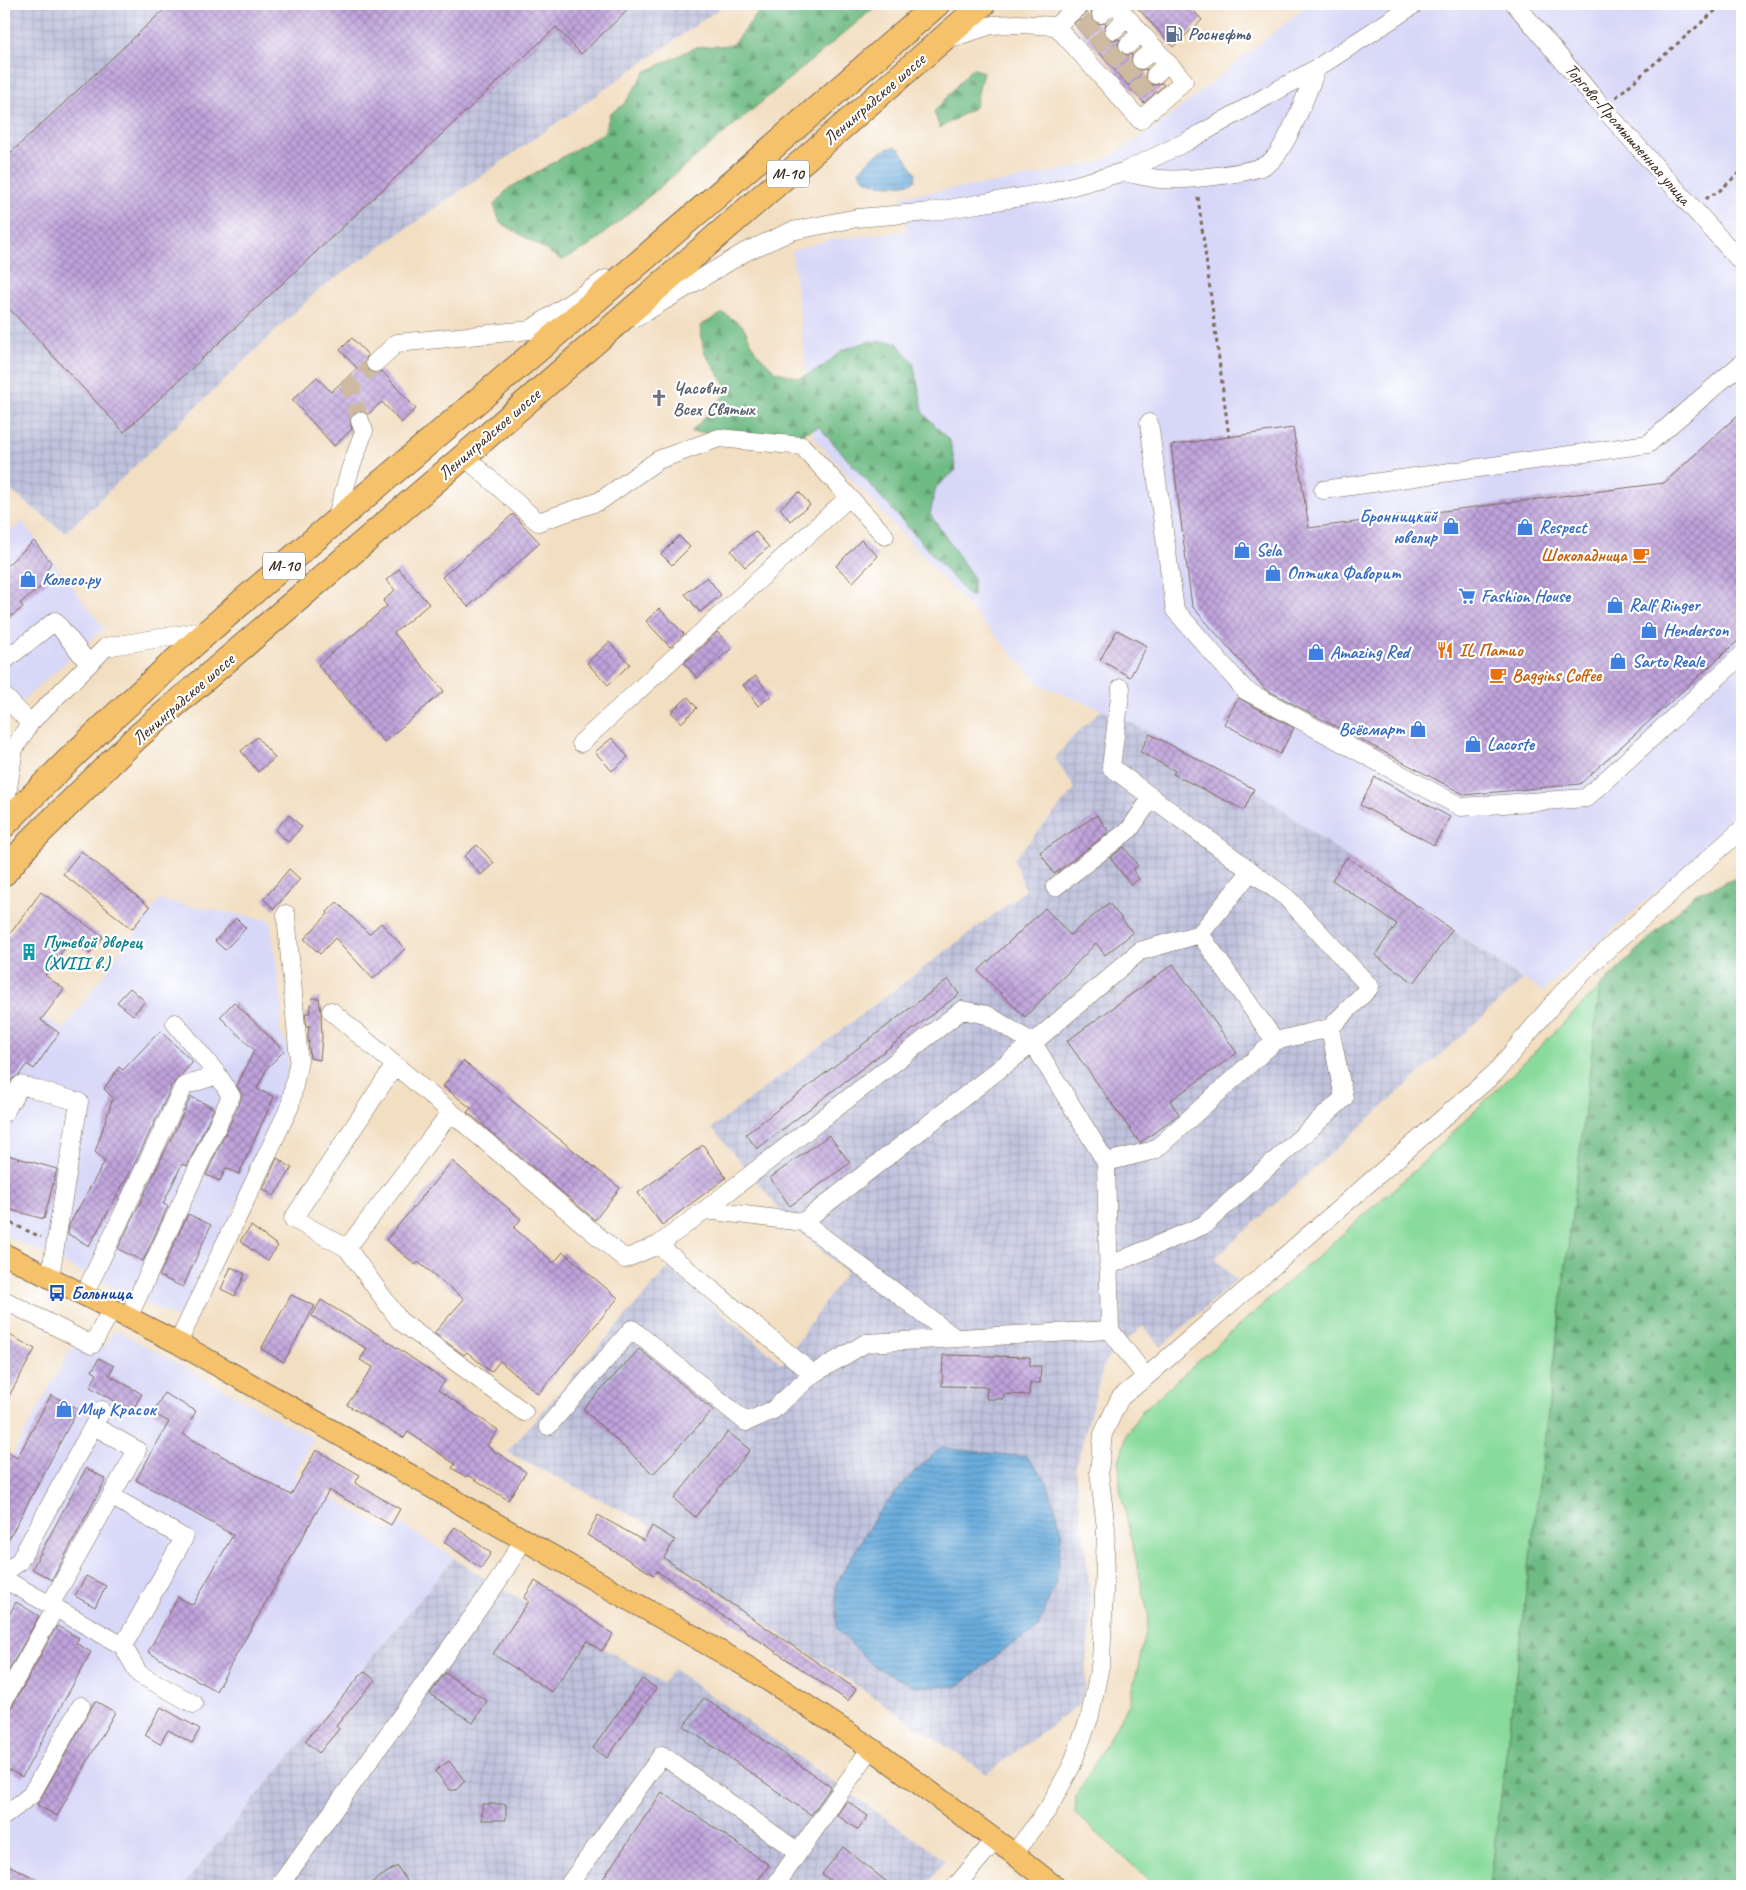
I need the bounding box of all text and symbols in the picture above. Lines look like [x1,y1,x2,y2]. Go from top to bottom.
place label: Роснефть [1188,23,1251,45]
fuel station icon: Роснефть [1164,24,1184,44]
street label: Ленинградское шоссе [818,48,931,149]
street label: Торгово-Промышленная улица [1560,59,1697,211]
road number: М-10 [767,160,809,188]
place label: Часовня Всех Святых [673,377,756,420]
street label: Ленинградское шоссе [433,383,546,484]
church icon: Часовня Всех Святых [649,388,669,408]
place label: Бронницкий ювелир [1359,505,1438,548]
shop icon: Бронницкий ювелир [1441,516,1461,536]
place label: Respect [1539,516,1589,538]
shop icon: Respect [1515,517,1535,537]
place label: Sela [1256,539,1283,561]
shop icon: Sela [1232,540,1252,560]
place label: Шоколадница [1541,544,1628,566]
cafe icon: Шоколадница [1631,545,1651,565]
road number: М-10 [263,552,305,580]
place label: Оптика Фаворит [1287,562,1402,584]
shop icon: Оптика Фаворит [1263,563,1283,583]
place label: Колесо.ру [42,568,102,590]
shop icon: Колесо.ру [18,569,38,589]
place label: Fashion House [1481,585,1572,607]
supermarket icon: Fashion House [1457,586,1477,606]
place label: Ralf Ringer [1629,594,1702,616]
shop icon: Ralf Ringer [1605,595,1625,615]
place label: Henderson [1663,619,1729,641]
shop icon: Henderson [1639,620,1659,640]
place label: IL Патио [1459,639,1524,661]
restaurant icon: IL Патио [1435,640,1455,660]
place label: Amazing Red [1330,641,1412,663]
shop icon: Amazing Red [1306,642,1326,662]
street label: Ленинградское шоссе [127,648,240,749]
place label: Sarto Reale [1632,650,1706,672]
shop icon: Sarto Reale [1608,651,1628,671]
place label: Baggins Coffee [1512,664,1603,686]
cafe icon: Baggins Coffee [1488,665,1508,685]
place label: Всёсмарт [1339,718,1405,740]
shop icon: Всёсмарт [1408,719,1428,739]
place label: Lacoste [1487,733,1536,755]
shop icon: Lacoste [1463,734,1483,754]
place label: Путевой дворец (XVIII в.) [43,931,144,974]
building icon: Путевой дворец (XVIII в.) [19,942,39,962]
place label: Больница [71,1282,134,1304]
bus stop icon: Больница [47,1283,67,1303]
place label: Мир Красок [78,1398,158,1420]
shop icon: Мир Красок [54,1399,74,1419]

